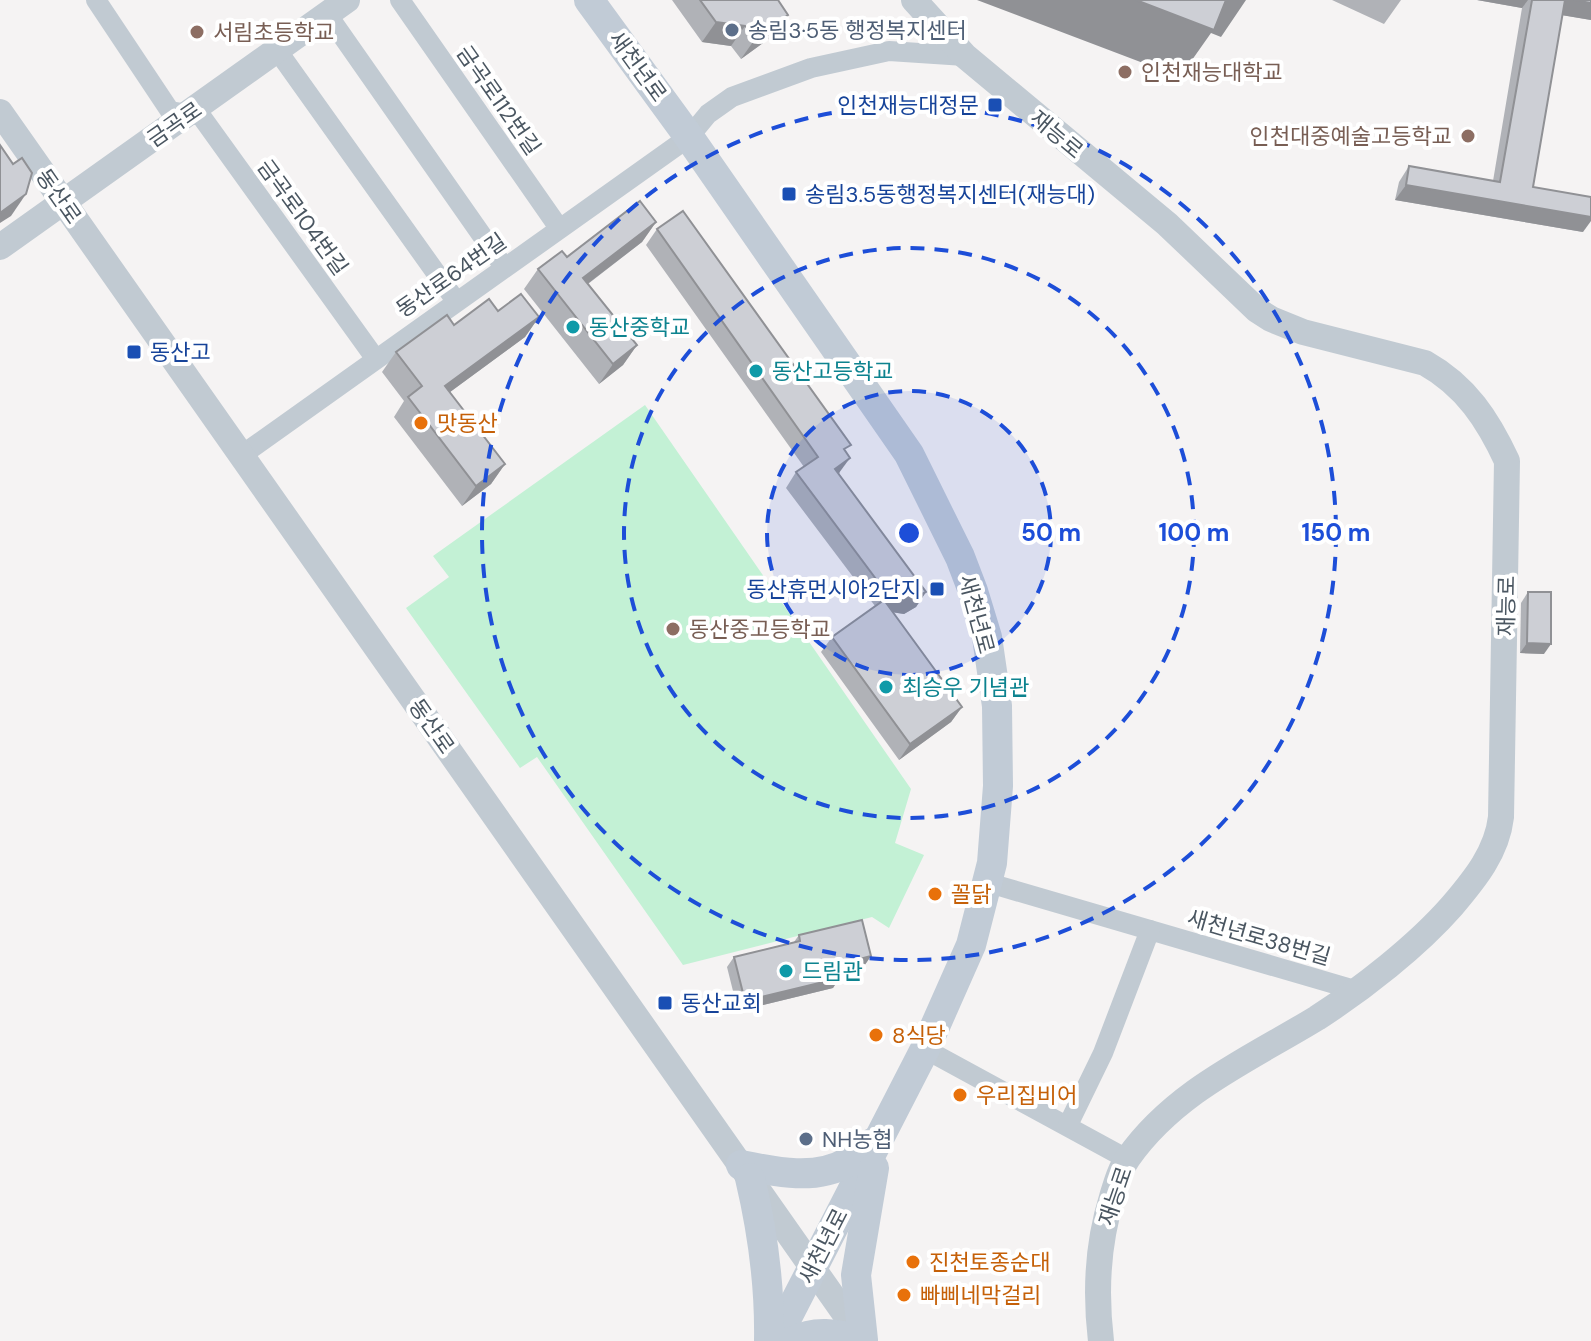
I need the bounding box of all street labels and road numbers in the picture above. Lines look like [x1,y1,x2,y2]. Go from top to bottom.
street label: 새천년로 [602,25,673,108]
street label: 금곡로112번길 [450,40,547,161]
street label: 금곡로 [141,95,207,154]
street label: 재능로 [1024,104,1089,165]
street label: 금곡로104번길 [251,154,354,281]
street label: 동산로 [29,163,88,229]
street label: 동산로64번길 [390,227,512,324]
street label: 새천년로 [952,571,1001,657]
street label: 재능로 [1491,575,1522,637]
street label: 동산로 [402,693,461,759]
street label: 새천년로38번길 [1184,903,1334,972]
street label: 재능로 [1092,1163,1139,1230]
street label: 새천년로 [792,1204,855,1289]

